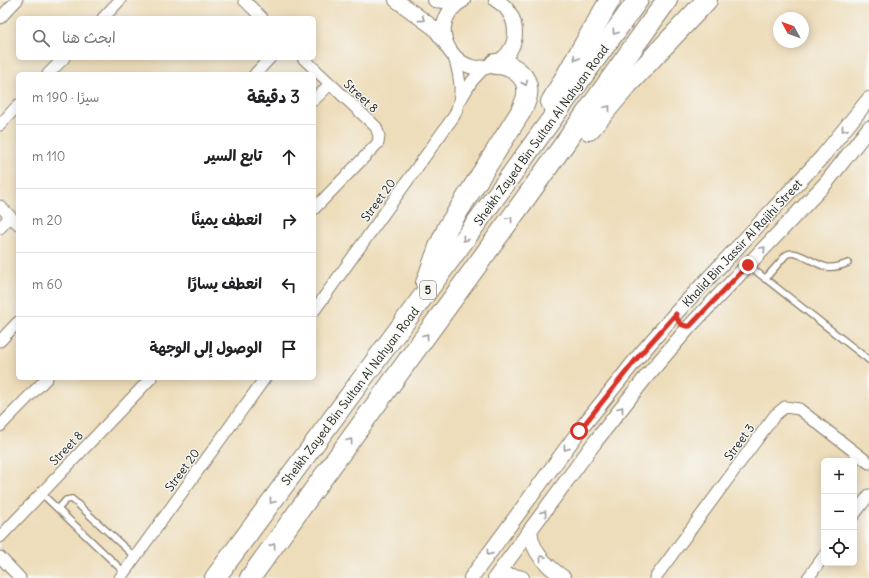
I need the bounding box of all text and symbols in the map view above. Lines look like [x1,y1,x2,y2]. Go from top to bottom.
north arrow [773,12,809,48]
one-way arrow [418,14,425,21]
search box [16,16,316,60]
icon: search [30,27,52,49]
one-way arrow [613,27,620,34]
text: ابحث هنا [62,28,116,47]
street label: Sheikh Zayed Bin Sultan Al Nahyan Road [470,42,612,228]
one-way arrow [574,54,581,61]
street label: Street 8 [341,76,381,116]
one-way arrow [520,79,528,87]
text: 3 دقيقة [247,86,300,108]
text: سيرًا · 190 m [32,89,99,106]
one-way arrow [603,105,610,112]
one-way arrow [842,124,849,132]
text: تابع السير [205,146,262,165]
icon: ahead [278,146,300,168]
text: 110 m [32,148,65,165]
street label: Street 20 [357,176,399,224]
street label: Khalid Bin Jassir Al Rajihi Street [679,176,805,310]
text: انعطف يمينًا [191,210,262,229]
icon: right [278,210,300,232]
text: 20 m [32,212,62,229]
one-way arrow [506,217,513,224]
one-way arrow [462,235,470,242]
one-way arrow [758,246,766,254]
route end [739,256,757,274]
text: انعطف يسارًا [188,274,262,293]
icon: left [278,274,300,296]
text: 60 m [32,276,63,293]
road number: 5 [420,281,436,299]
street label: Sheikh Zayed Bin Sultan Al Nahyan Road [278,304,422,488]
one-way arrow [421,333,429,340]
text: الوصول إلى الوجهة [149,338,262,357]
icon: arrive [278,338,300,360]
one-way arrow [617,406,624,413]
street label: Street 3 [721,421,757,463]
route start [570,422,588,440]
street label: Street 8 [46,428,86,468]
one-way arrow [345,439,352,446]
one-way arrow [564,444,571,451]
street label: Street 20 [161,446,203,494]
map controls [821,458,857,566]
button: + [821,458,857,494]
button: − [821,494,857,530]
one-way arrow [270,497,277,504]
one-way arrow [539,510,546,517]
button: locate [821,530,857,566]
one-way arrow [268,544,275,551]
one-way arrow [486,549,494,556]
one-way arrow [539,555,546,563]

